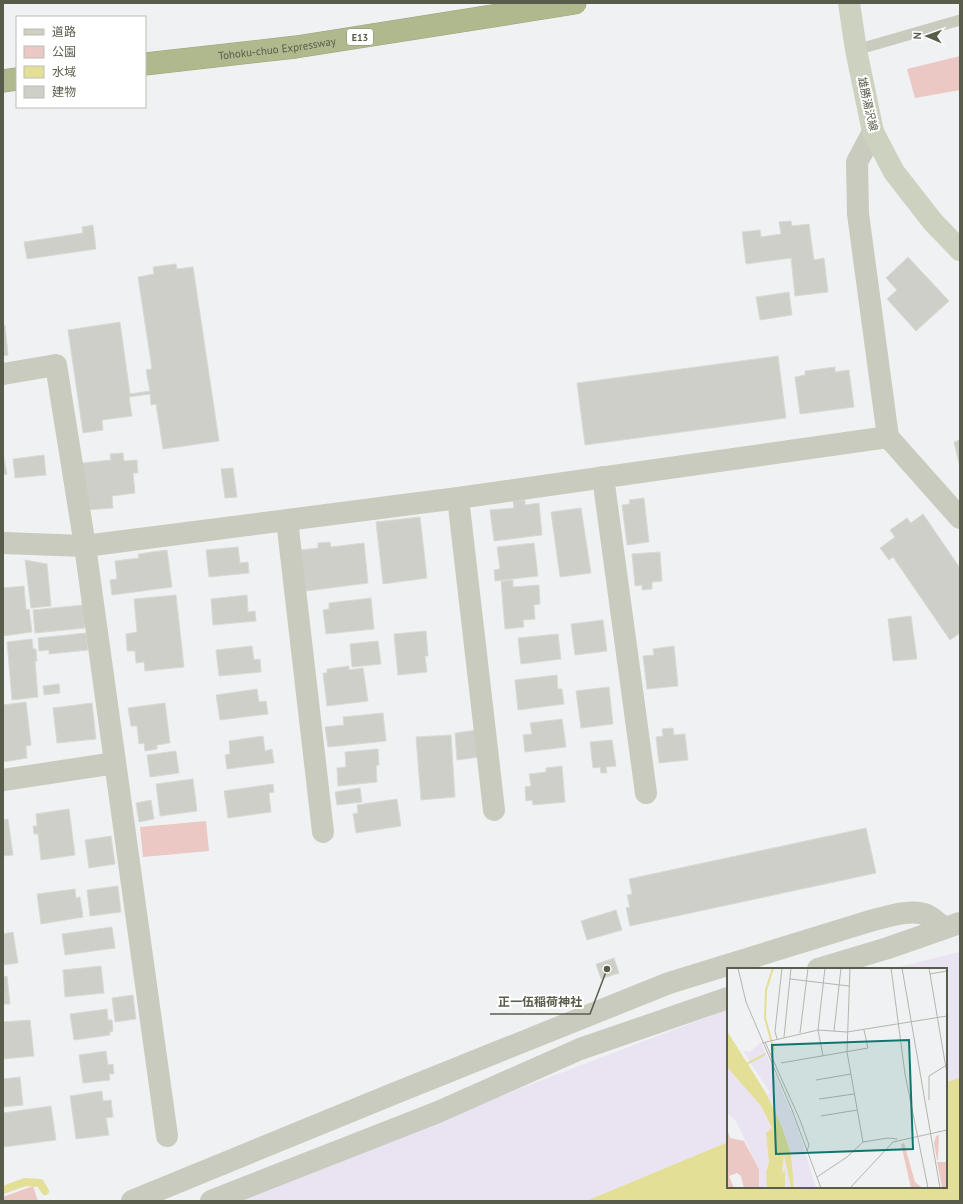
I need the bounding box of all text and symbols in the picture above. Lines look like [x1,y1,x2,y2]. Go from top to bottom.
legend [16,16,146,108]
north arrow [907,16,947,56]
text: 道路 [52,24,76,39]
road number: E13 [347,29,373,45]
text: N [910,32,924,40]
street label: Tohoku-chuo Expressway [218,34,338,63]
text: 公園 [52,44,76,59]
text: 水域 [52,64,76,79]
street label: 雄勝湯沢線 [855,76,881,132]
text: 建物 [52,84,76,99]
inset map [727,968,947,1188]
callout: 正一伍稲荷神社 [490,990,590,1014]
text: 正一伍稲荷神社 [498,994,582,1009]

